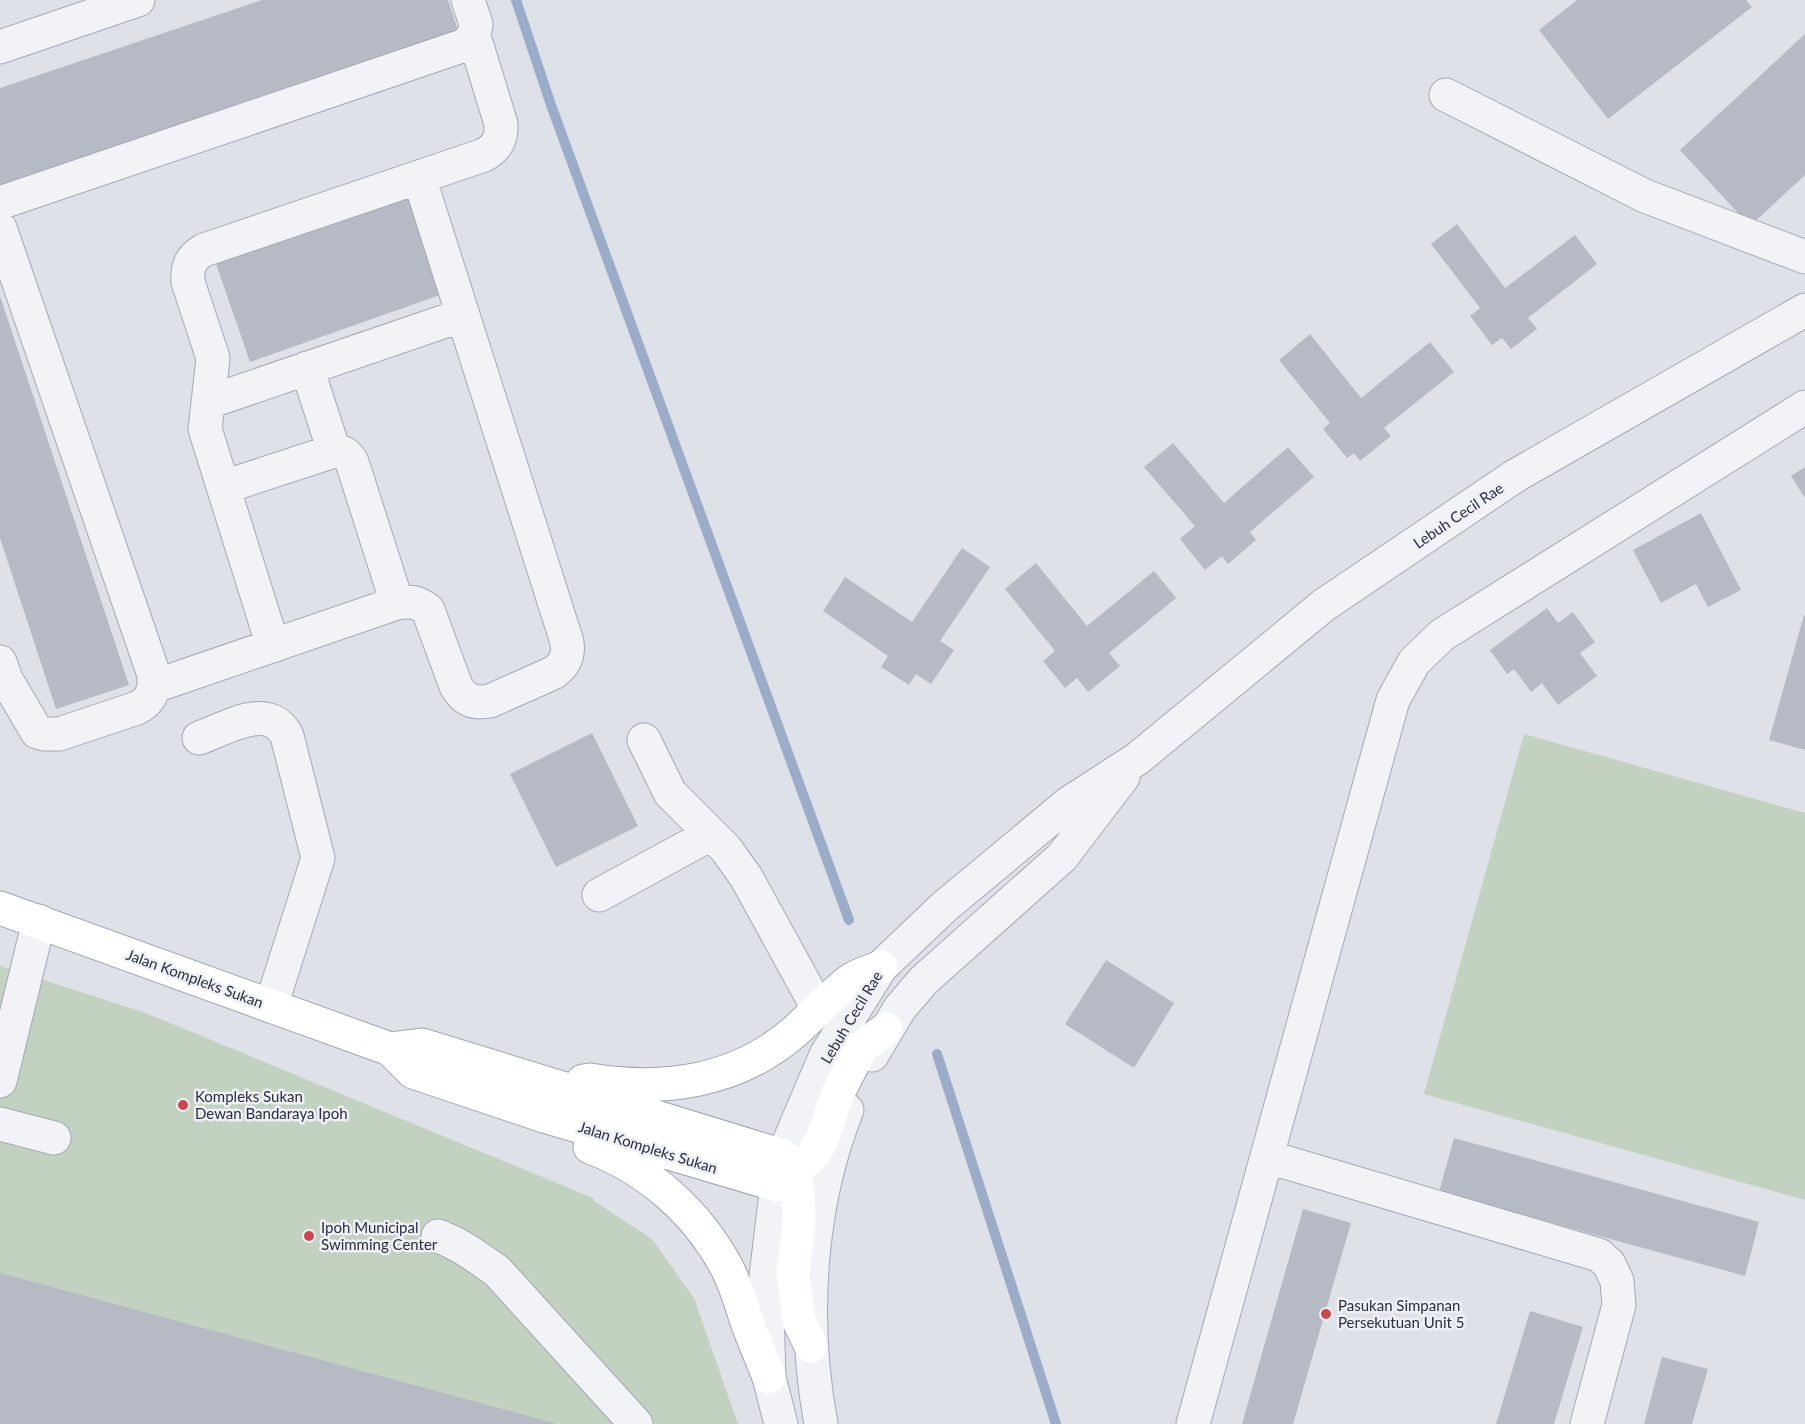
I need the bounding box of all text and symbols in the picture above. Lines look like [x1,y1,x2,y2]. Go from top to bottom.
street label: Lebuh Cecil Rae [1410,478,1506,552]
street label: Jalan Kompleks Sukan [124,945,266,1011]
street label: Lebuh Cecil Rae [816,967,886,1066]
place label: Kompleks Sukan Dewan Bandaraya Ipoh [195,1087,348,1122]
marker: Kompleks Sukan Dewan Bandaraya Ipoh [176,1098,190,1112]
street label: Jalan Kompleks Sukan [576,1117,720,1177]
place label: Ipoh Municipal Swimming Center [321,1218,438,1253]
marker: Ipoh Municipal Swimming Center [302,1229,316,1243]
place label: Pasukan Simpanan Persekutuan Unit 5 [1338,1296,1464,1331]
marker: Pasukan Simpanan Persekutuan Unit 5 [1319,1307,1333,1321]

